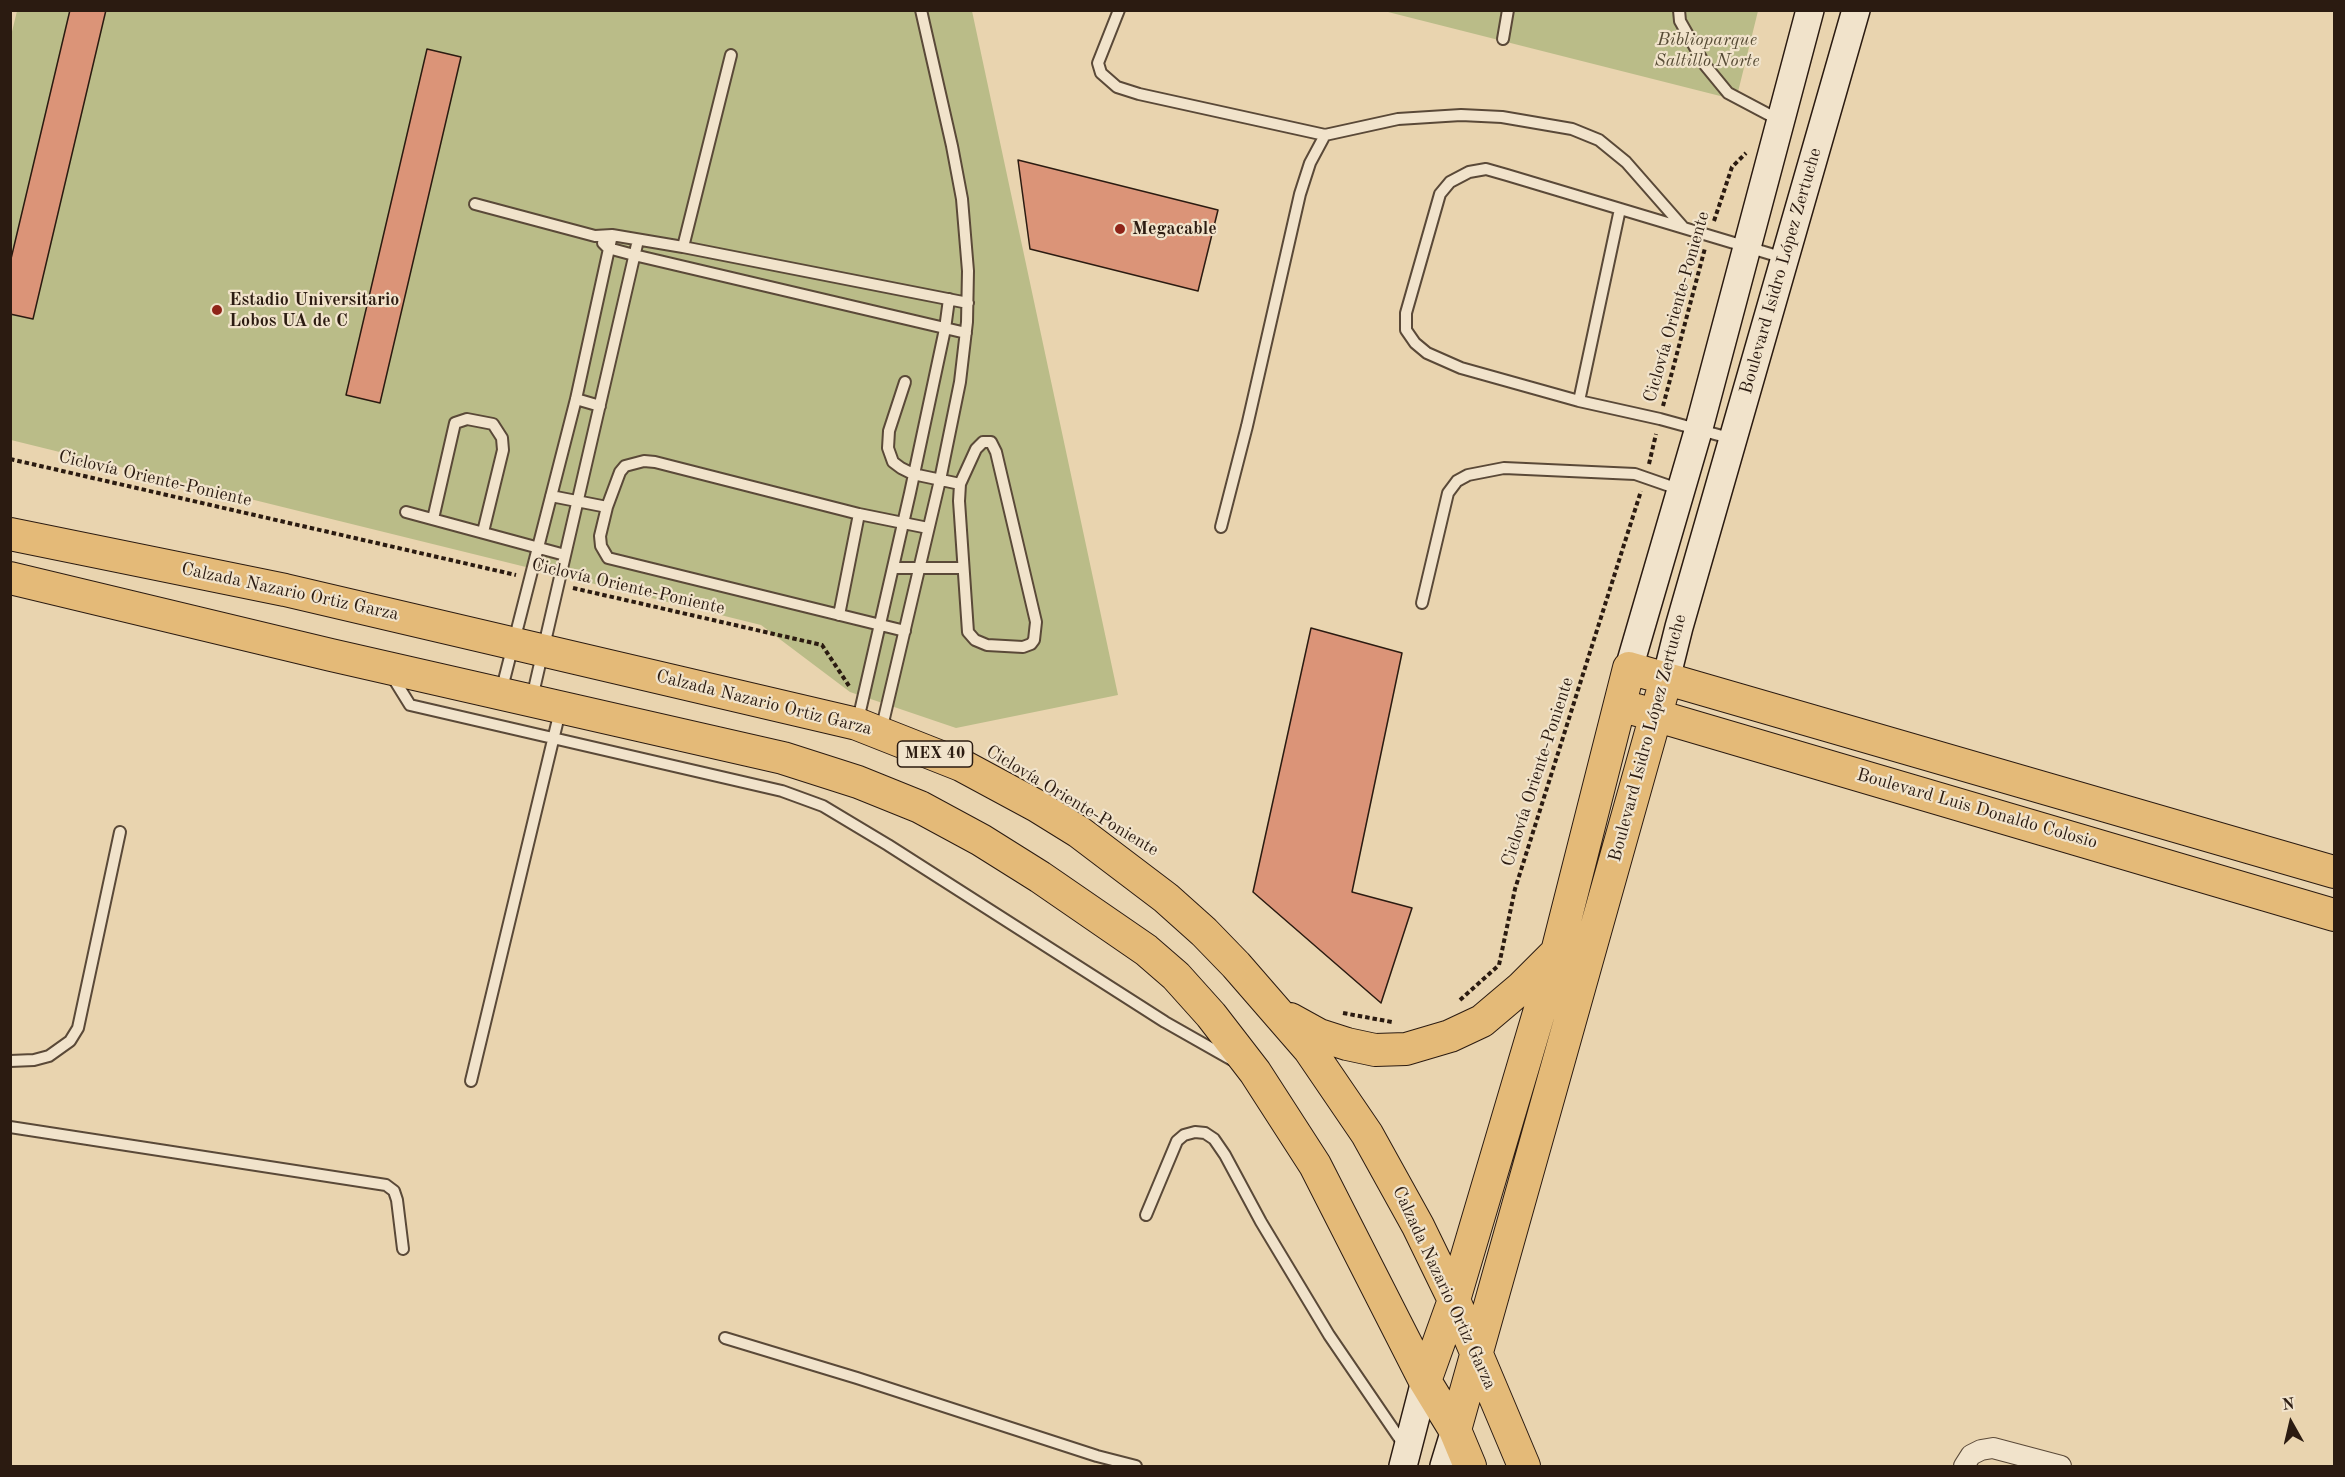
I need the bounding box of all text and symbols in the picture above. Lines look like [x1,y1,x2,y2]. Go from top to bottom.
park label: Biblioparque Saltillo Norte [1654,29,1760,72]
street label: Boulevard Isidro López Zertuche [1735,145,1827,397]
street label: Ciclovía Oriente-Poniente [1639,209,1715,405]
place label: Megacable [1132,218,1217,240]
marker: Megacable [1113,222,1127,236]
place label: Estadio Universitario Lobos UA de C [229,289,399,332]
marker: Estadio Universitario Lobos UA de C [210,303,224,317]
street label: Ciclovía Oriente-Poniente [56,446,254,512]
street label: Ciclovía Oriente-Poniente [529,554,727,620]
street label: Calzada Nazario Ortiz Garza [179,558,401,626]
street label: Boulevard Isidro López Zertuche [1605,612,1691,864]
street label: Calzada Nazario Ortiz Garza [654,666,874,740]
street label: Ciclovía Oriente-Poniente [1497,675,1579,869]
road number: MEX 40 [898,741,972,767]
street label: Ciclovía Oriente-Poniente [982,741,1162,861]
street label: Boulevard Luis Donaldo Colosio [1854,764,2100,854]
street label: Calzada Nazario Ortiz Garza [1387,1183,1501,1393]
north arrow [2261,1393,2321,1453]
text: N [2281,1396,2296,1414]

